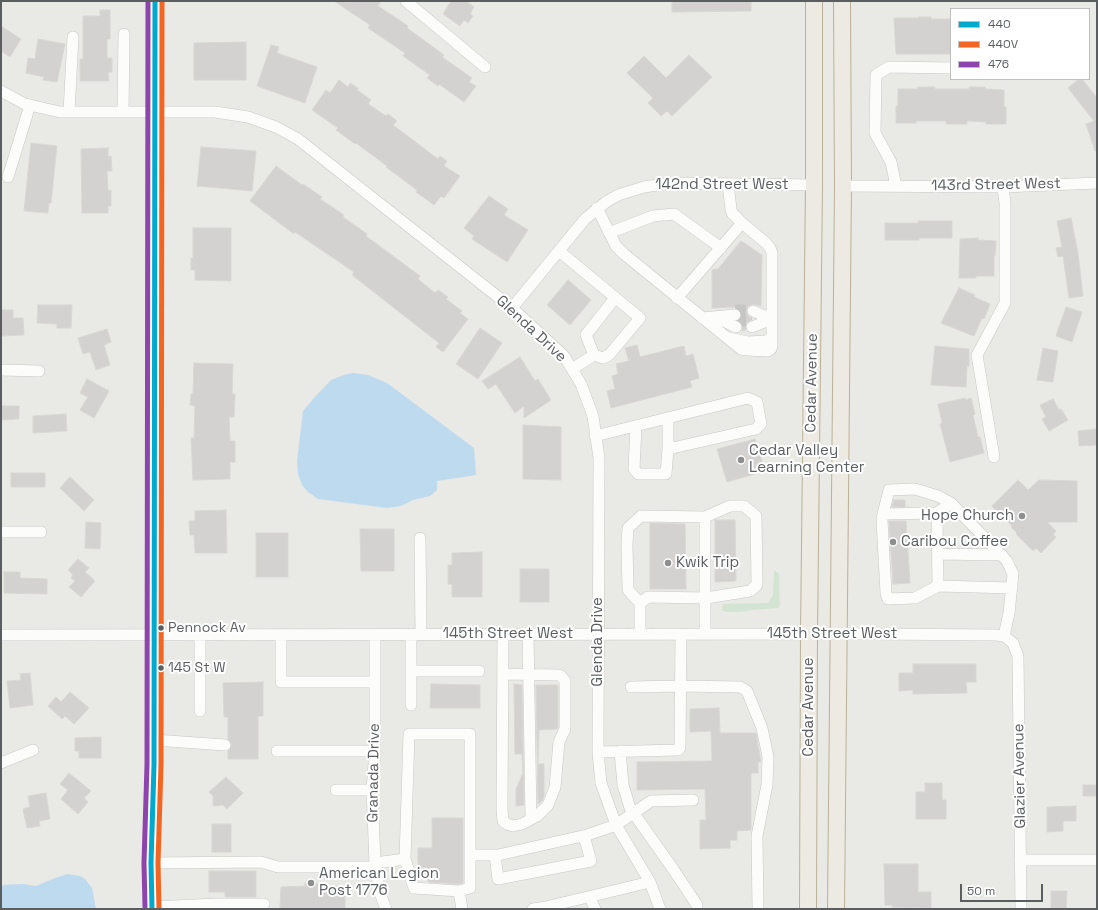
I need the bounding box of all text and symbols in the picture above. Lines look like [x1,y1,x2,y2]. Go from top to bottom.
legend [950,8,1090,80]
text: 440 [988,16,1011,32]
text: 440V [988,36,1018,52]
text: 476 [988,56,1009,72]
street label: 143rd Street West [931,175,1061,195]
street label: 142nd Street West [655,176,789,194]
street label: Glenda Drive [492,292,570,366]
street label: Cedar Avenue [802,333,822,433]
place label: Cedar Valley Learning Center [749,442,865,477]
marker: Cedar Valley Learning Center [736,455,746,465]
place label: Hope Church [921,507,1014,525]
marker: Hope Church [1017,511,1027,521]
place label: Caribou Coffee [901,533,1008,551]
marker: Caribou Coffee [888,537,898,547]
place label: Kwik Trip [676,554,739,572]
marker: Kwik Trip [663,558,673,568]
street label: Glenda Drive [589,597,607,687]
place label: Pennock Av [168,620,246,636]
marker: Pennock Av [156,623,166,633]
street label: 145th Street West [443,625,573,643]
street label: 145th Street West [767,625,897,643]
street label: Cedar Avenue [800,657,818,757]
place label: 145 St W [168,660,225,676]
marker: 145 St W [156,663,166,673]
street label: Granada Drive [364,723,384,823]
street label: Glazier Avenue [1010,723,1030,829]
place label: American Legion Post 1776 [319,865,439,900]
scale bar [962,876,1045,902]
marker: American Legion Post 1776 [306,878,316,888]
text: 50 m [967,883,995,899]

